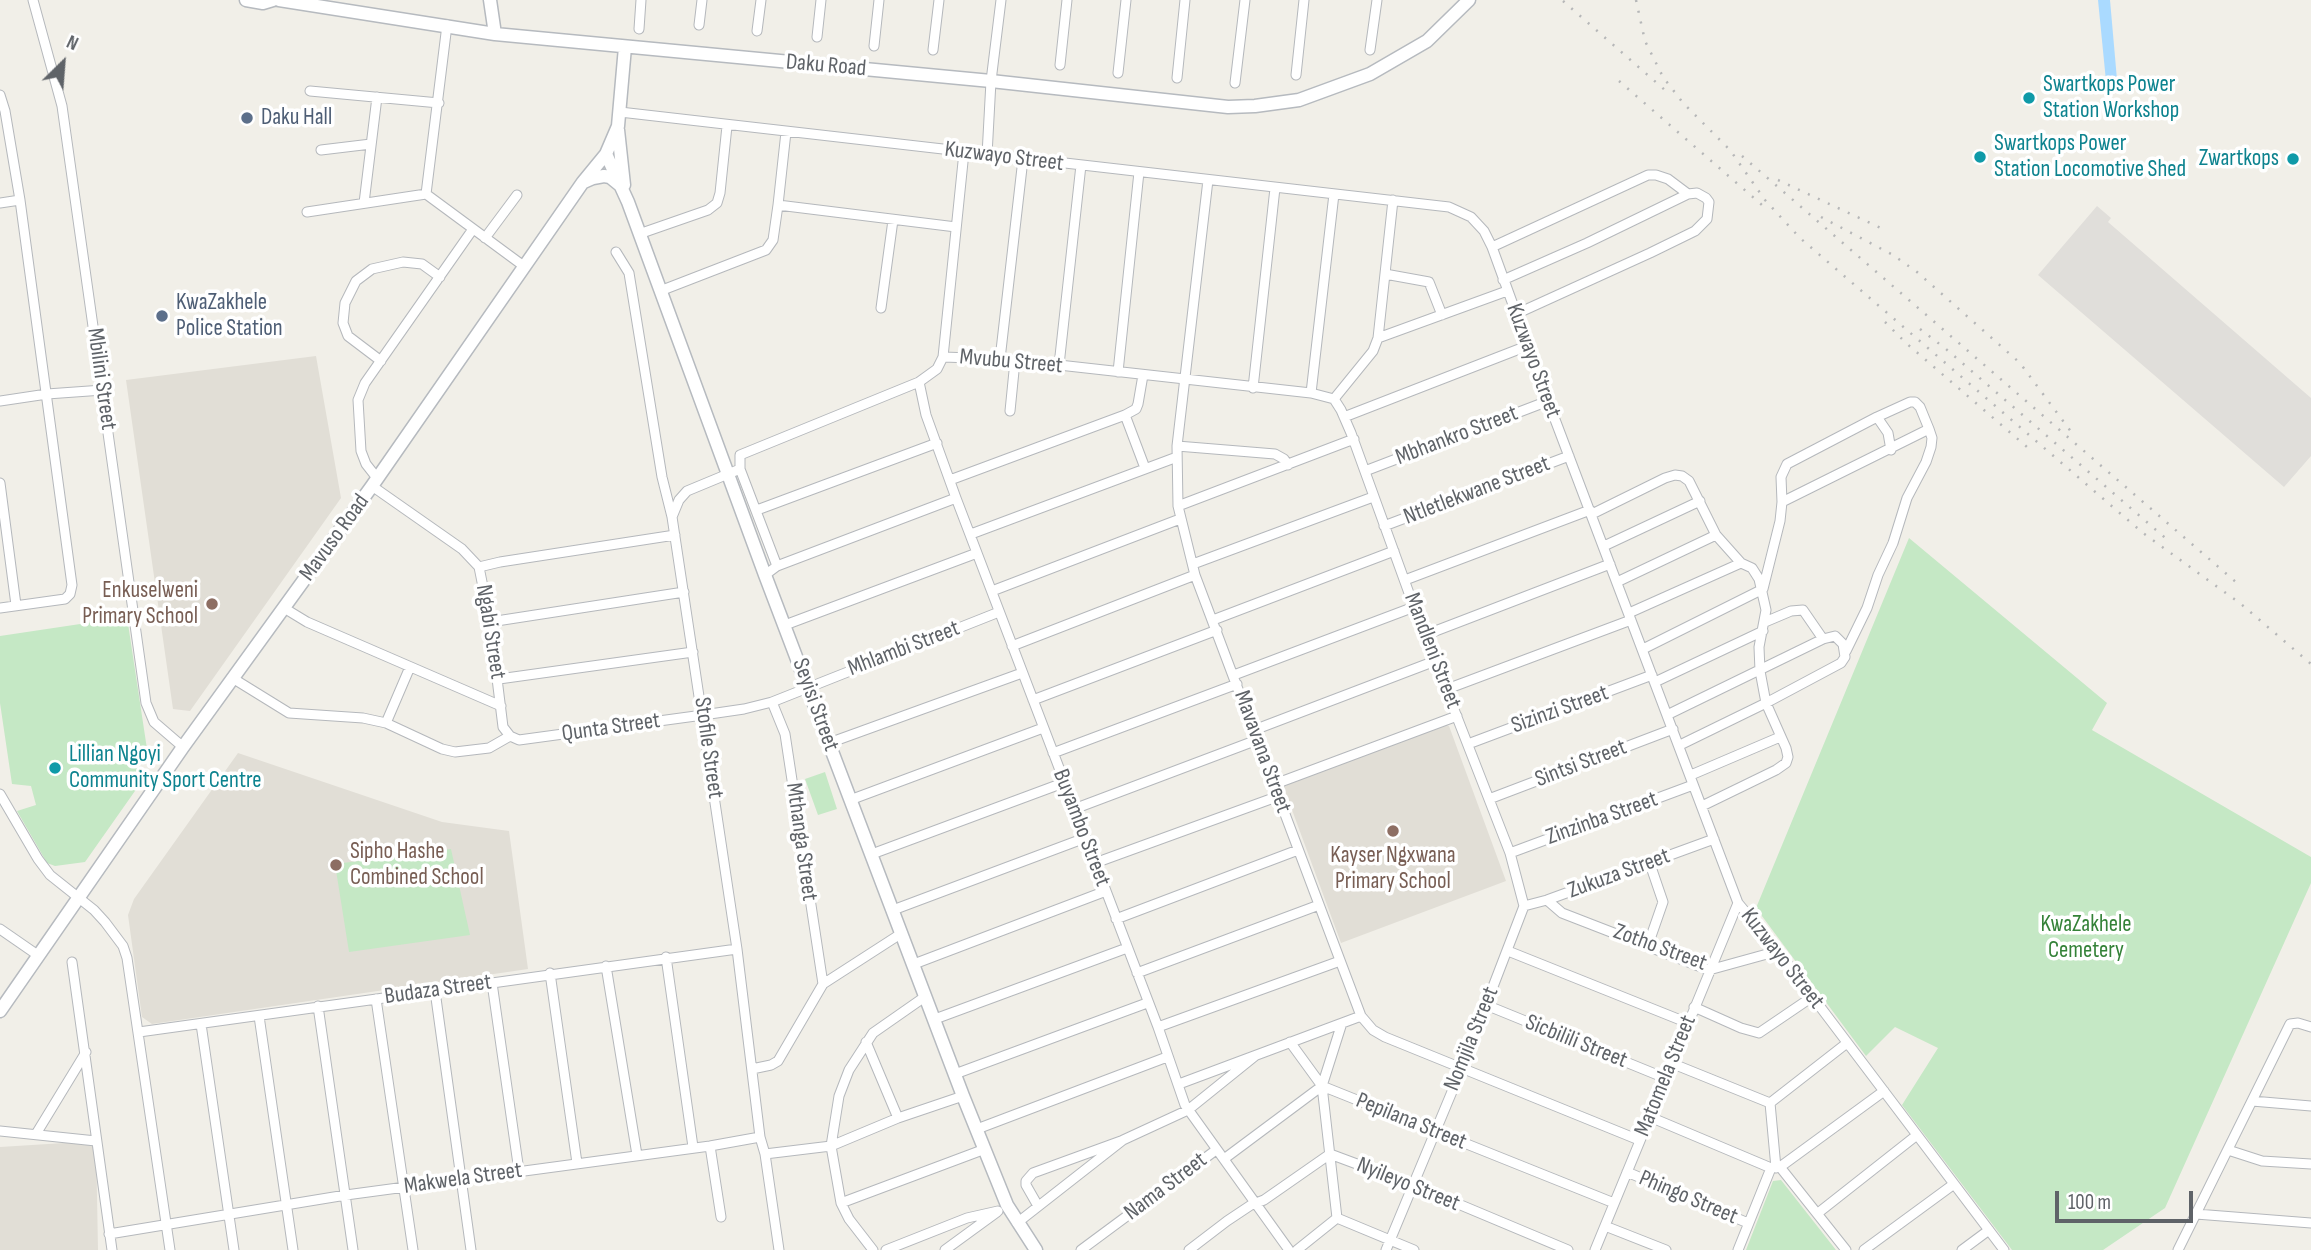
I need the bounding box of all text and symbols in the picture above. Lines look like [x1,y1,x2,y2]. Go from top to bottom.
north arrow [28,28,98,98]
text: N [63,31,82,56]
street label: Daku Road [785,49,867,83]
place label: Swartkops Power Station Workshop [2043,71,2179,125]
marker: Swartkops Power Station Workshop [2021,90,2037,106]
place label: Daku Hall [261,104,332,132]
marker: Daku Hall [239,110,255,126]
place label: Swartkops Power Station Locomotive Shed [1994,130,2186,184]
street label: Kuzwayo Street [943,136,1065,178]
place label: Zwartkops [2199,145,2279,173]
marker: Swartkops Power Station Locomotive Shed [1972,149,1988,165]
marker: Zwartkops [2285,151,2301,167]
place label: KwaZakhele Police Station [176,289,283,343]
street label: Kuzwayo Street [1500,300,1566,422]
marker: KwaZakhele Police Station [154,308,170,324]
street label: Mbilini Street [80,326,122,432]
street label: Mvubu Street [958,344,1064,380]
street label: Mbhankro Street [1392,400,1522,472]
street label: Ntletlekwane Street [1400,450,1554,532]
street label: Mavuso Road [294,489,376,587]
place label: Enkuselweni Primary School [82,577,198,631]
street label: Ngabi Street [469,583,511,681]
street label: Mandleni Street [1397,589,1467,713]
marker: Enkuselweni Primary School [204,596,220,612]
street label: Mhlambi Street [844,615,964,683]
street label: Seyisi Street [785,655,845,755]
street label: Sizinzi Street [1508,680,1612,740]
street label: Mavavana Street [1227,687,1297,817]
street label: Stofile Street [687,696,729,800]
street label: Qunta Street [560,707,662,749]
street label: Sintsi Street [1531,734,1631,794]
place label: Lillian Ngoyi Community Sport Centre [69,741,262,795]
marker: Lillian Ngoyi Community Sport Centre [47,760,63,776]
street label: Buyambo Street [1046,766,1116,890]
street label: Mthanga Street [779,781,823,903]
street label: Zinzinba Street [1542,786,1662,852]
marker: Kayser Ngxwana Primary School [1385,823,1401,839]
place label: Sipho Hashe Combined School [350,838,484,892]
place label: Kayser Ngxwana Primary School [1330,842,1456,896]
street label: Zukuza Street [1564,843,1674,905]
marker: Sipho Hashe Combined School [328,857,344,873]
street label: Kuzwayo Street [1734,903,1830,1015]
park label: KwaZakhele Cemetery [2040,911,2132,965]
street label: Zotho Street [1610,918,1710,978]
street label: Budaza Street [383,969,493,1011]
street label: Nomjila Street [1439,983,1505,1095]
street label: Sicbilili Street [1521,1009,1631,1075]
street label: Matomela Street [1629,1011,1703,1141]
street label: Pepilana Street [1352,1087,1470,1157]
street label: Nama Street [1119,1147,1213,1227]
street label: Nyileyo Street [1352,1152,1464,1218]
street label: Makwela Street [402,1157,524,1201]
street label: Phingo Street [1635,1165,1741,1231]
scale bar [2059,1176,2197,1220]
text: 100 m [2068,1190,2111,1215]

